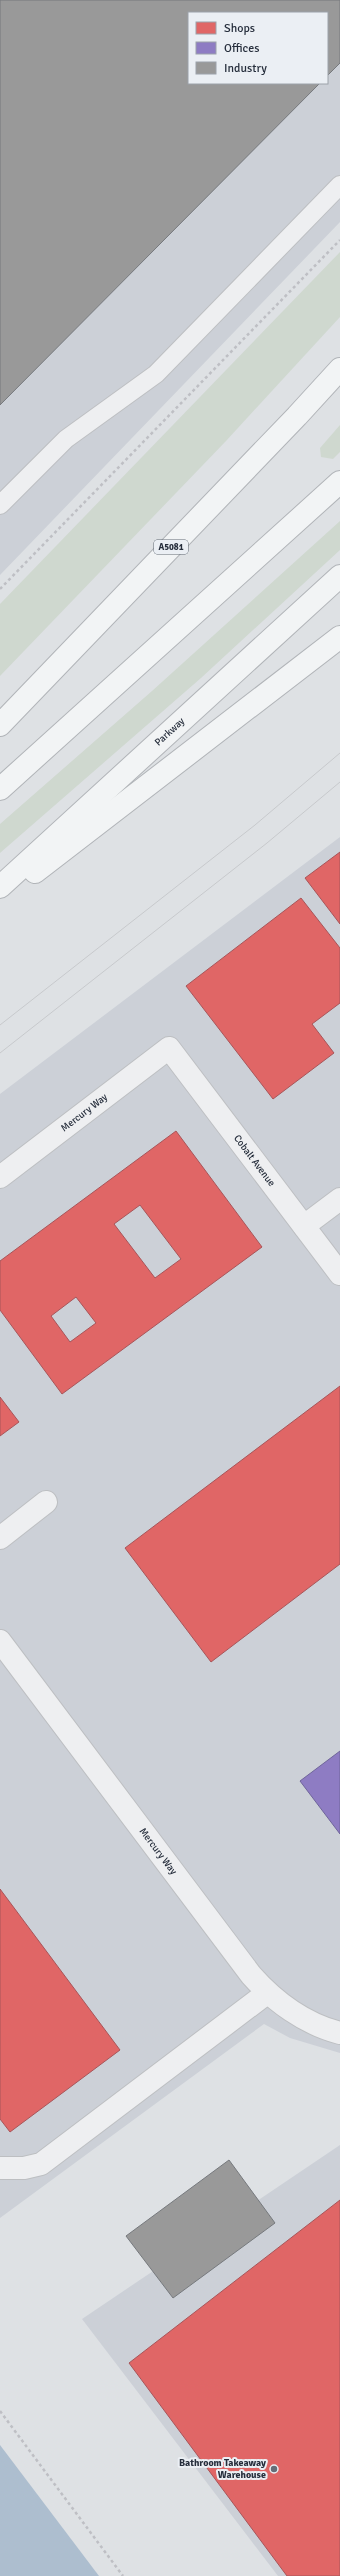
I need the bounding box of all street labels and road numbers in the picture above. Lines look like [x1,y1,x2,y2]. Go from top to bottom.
road number: A5081 [154,540,188,554]
street label: Parkway [152,715,187,748]
street label: Mercury Way [59,1091,110,1134]
street label: Cobalt Avenue [231,1133,278,1189]
street label: Mercury Way [137,1825,180,1877]

